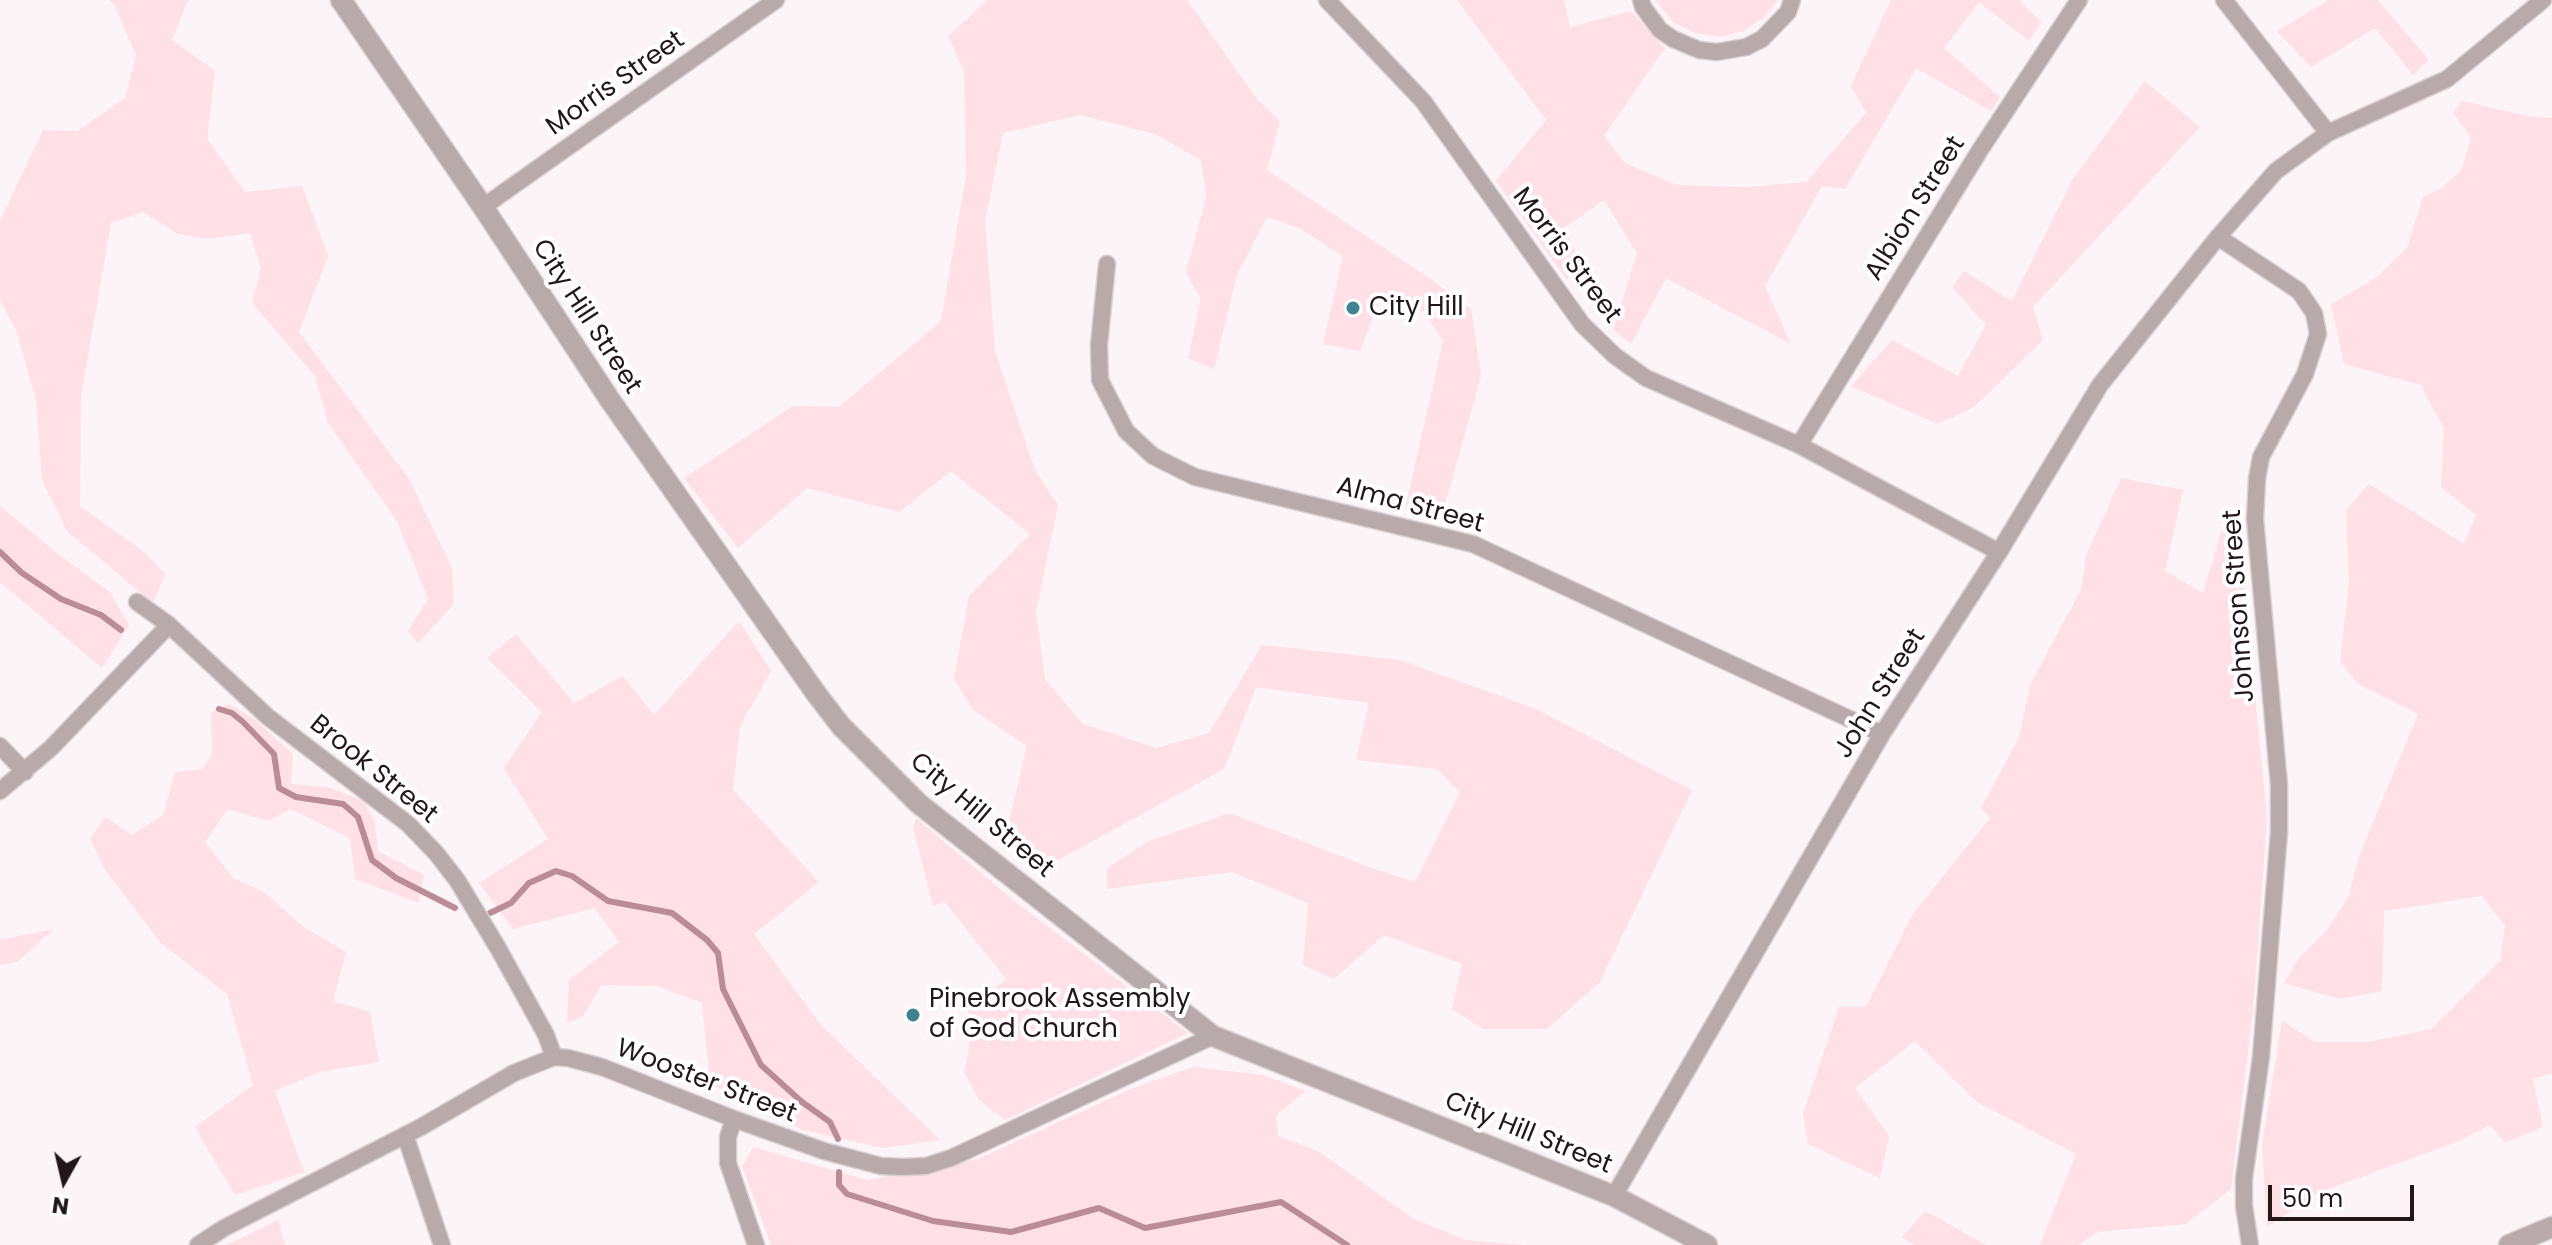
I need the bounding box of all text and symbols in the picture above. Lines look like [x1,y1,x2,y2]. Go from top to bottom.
street label: Morris Street [541,25,691,143]
street label: Albion Street [1859,131,1973,287]
street label: Morris Street [1505,182,1627,330]
street label: City Hill Street [525,234,647,400]
place label: City Hill [1369,292,1464,324]
marker: City Hill [1344,299,1362,317]
street label: Alma Street [1333,471,1487,541]
street label: Johnson Street [2218,508,2262,704]
street label: John Street [1829,623,1933,765]
street label: Brook Street [303,709,443,831]
street label: City Hill Street [903,747,1059,885]
place label: Pinebrook Assembly of God Church [929,984,1190,1046]
marker: Pinebrook Assembly of God Church [904,1006,922,1024]
street label: Wooster Street [611,1033,801,1131]
street label: City Hill Street [1440,1086,1616,1182]
north arrow [24,1141,104,1221]
scale bar [2272,1169,2418,1219]
text: 50 m [2282,1182,2343,1215]
text: N [50,1189,71,1222]

